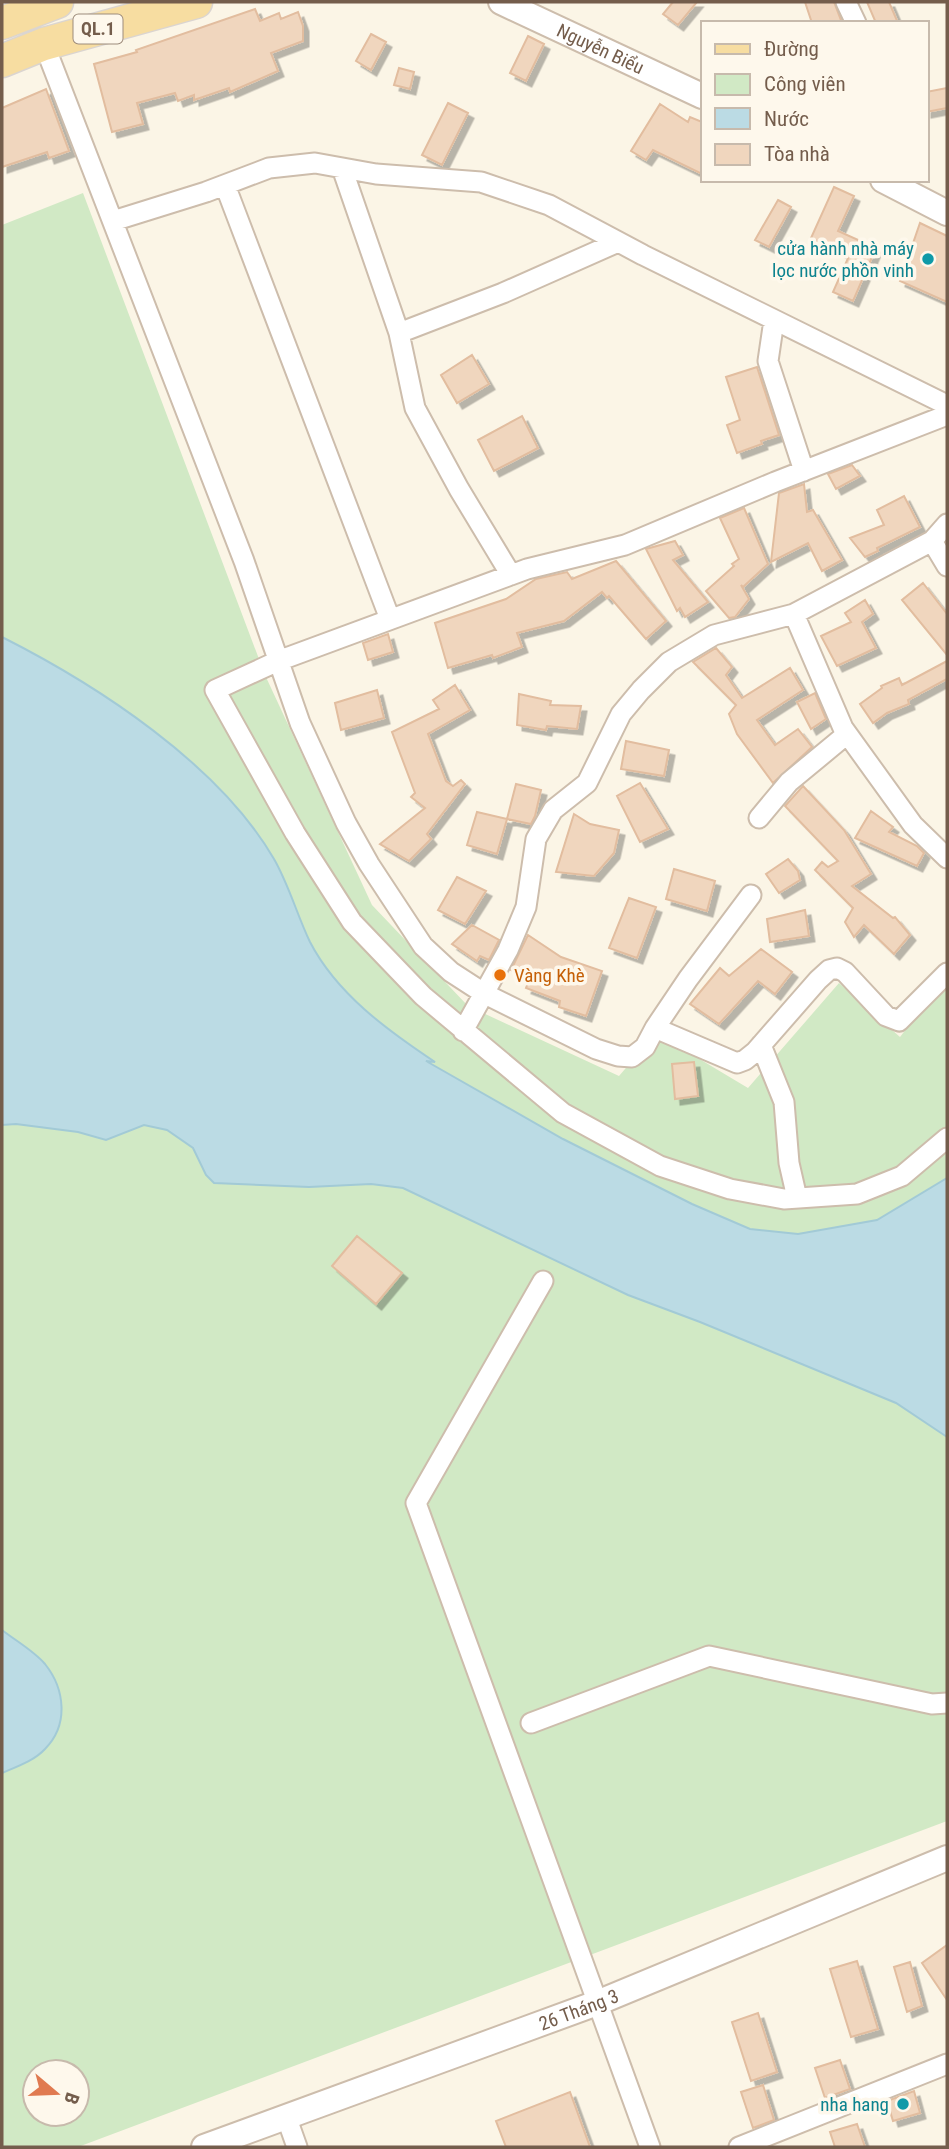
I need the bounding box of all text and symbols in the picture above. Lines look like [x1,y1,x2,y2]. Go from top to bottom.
road number: QL.1 [74,15,122,44]
street label: Nguyễn Biểu [553,19,648,79]
legend [701,21,928,182]
text: Đường [764,37,819,61]
text: Công viên [764,72,846,96]
text: Nước [764,107,809,131]
text: Tòa nhà [764,142,830,166]
place label: cửa hành nhà máy lọc nước phồn vinh [772,237,914,282]
marker: cửa hành nhà máy lọc nước phồn vinh [920,251,936,267]
place label: Vàng Khè [514,964,585,987]
marker: Vàng Khè [492,967,508,983]
street label: 26 Tháng 3 [536,1984,622,2035]
north arrow [21,2058,91,2128]
text: B [59,2090,84,2107]
place label: nha hang [820,2093,889,2116]
marker: nha hang [895,2096,911,2112]

